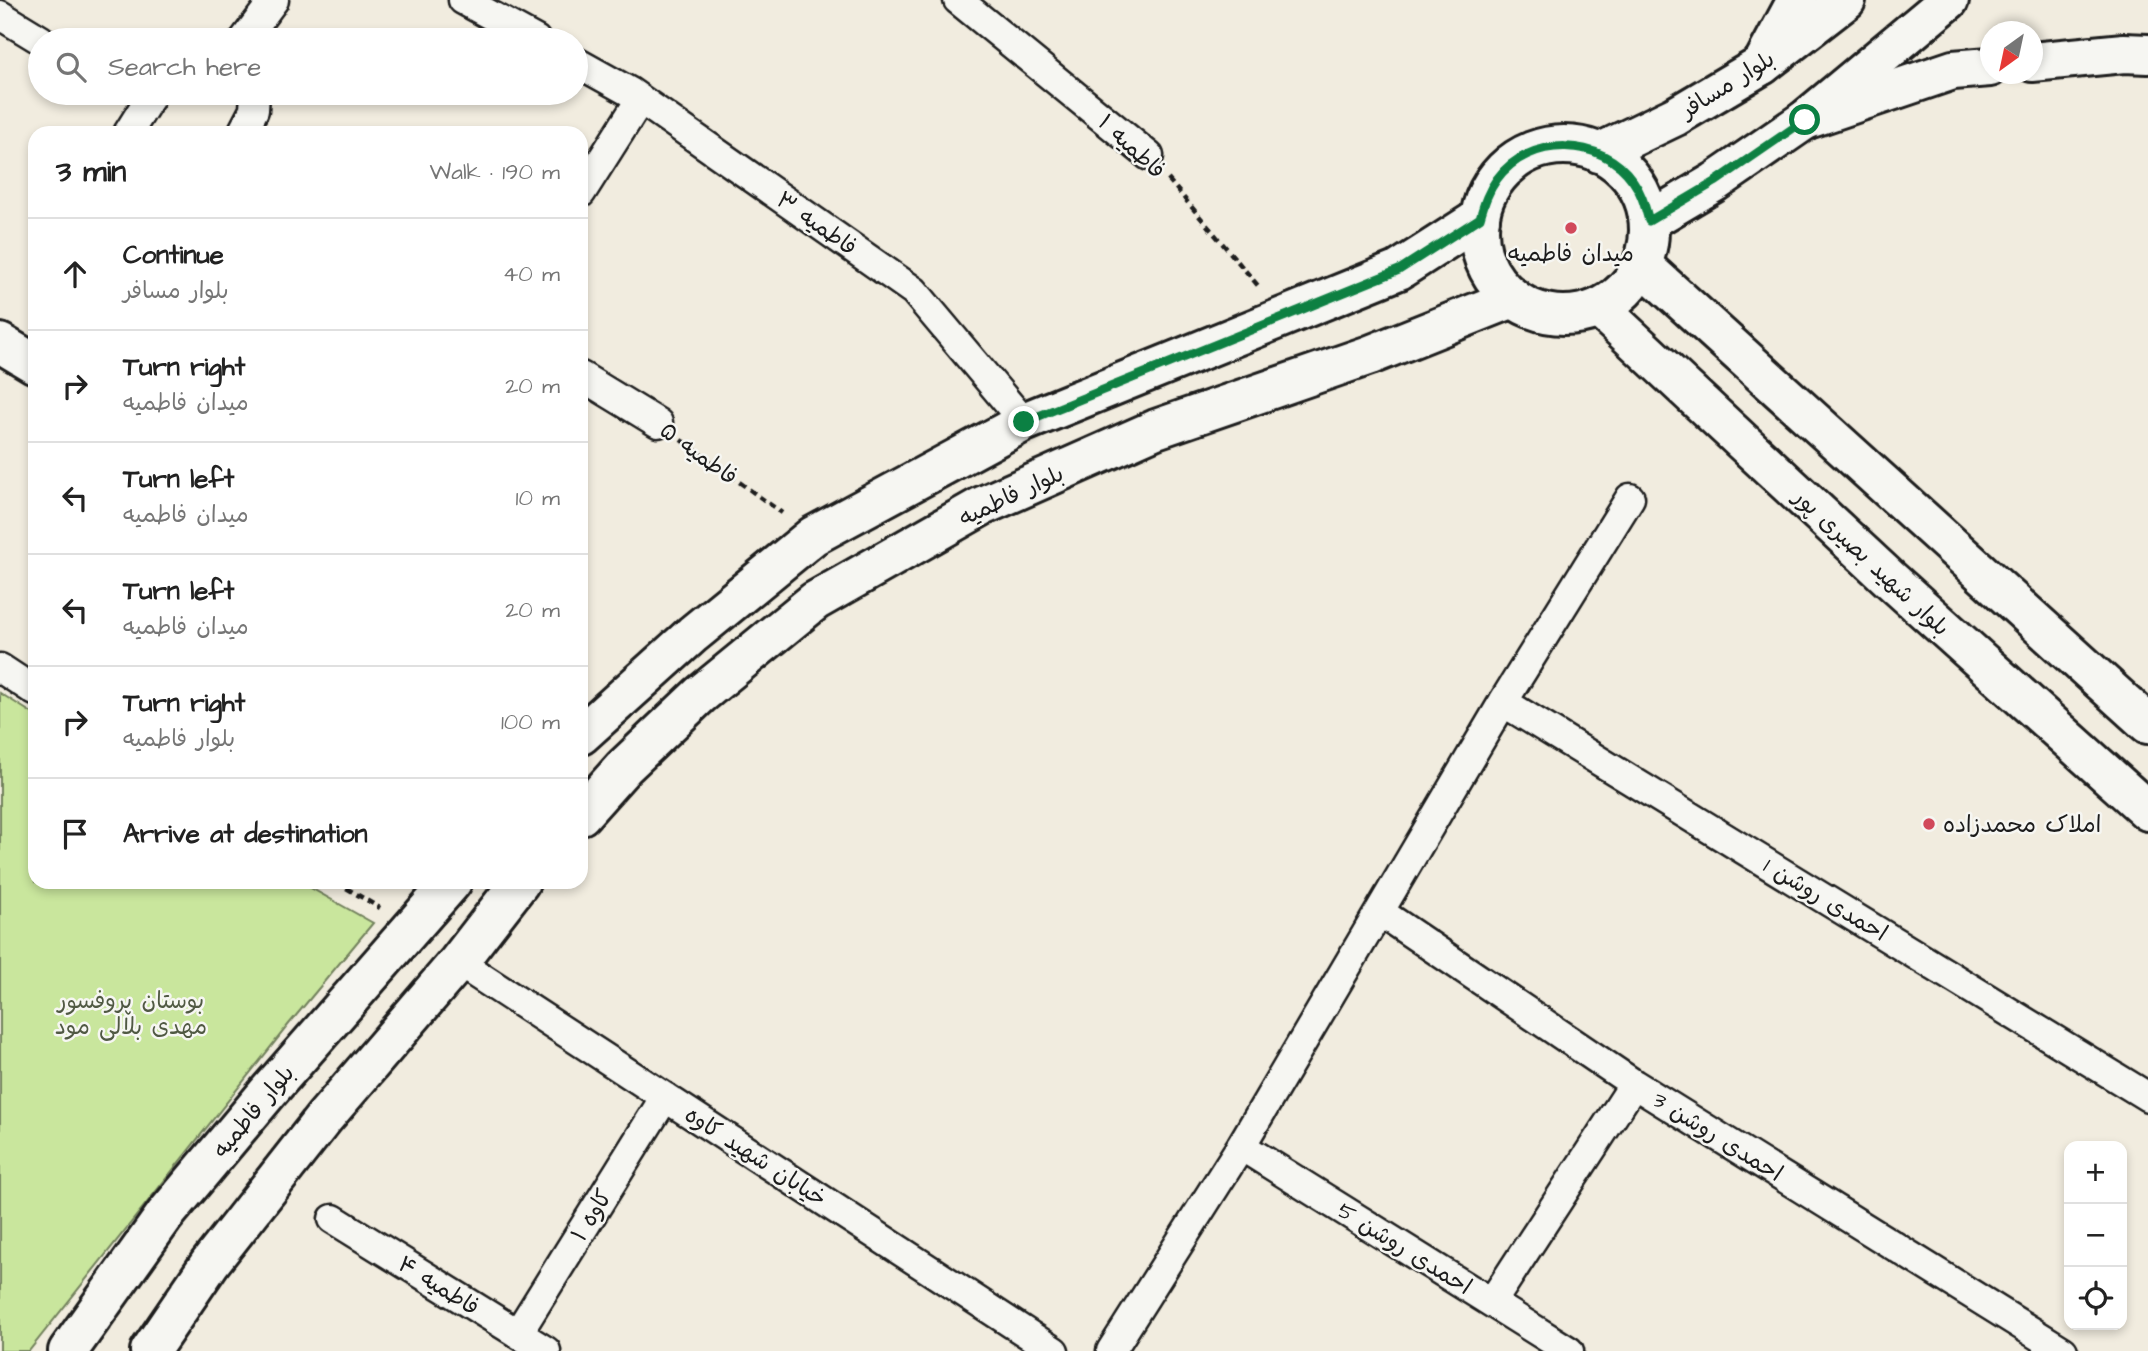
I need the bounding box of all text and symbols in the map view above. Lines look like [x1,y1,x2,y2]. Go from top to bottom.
north arrow [1980,21,2043,84]
search box [28,28,588,105]
street label: بلوار مسافر [1673,43,1781,127]
icon: search [52,48,90,86]
text: Search here [108,49,261,85]
route start [1789,104,1820,135]
street label: فاطمیه ۱ [1091,107,1172,186]
text: 3 min [56,151,126,193]
text: Walk · 190 m [430,156,560,188]
street label: فاطمیه ۳ [769,184,863,263]
marker: میدان فاطمیه [1563,220,1579,236]
text: Continue [123,237,224,273]
place label: میدان فاطمیه [1508,238,1634,270]
icon: ahead [56,255,94,293]
text: 40 m [503,258,560,290]
text: بلوار مسافر [123,275,229,307]
text: Turn right [123,349,245,385]
icon: right [56,367,94,405]
text: 20 m [505,370,560,402]
text: میدان فاطمیه [123,387,249,419]
route end [1008,406,1039,437]
street label: فاطمیه ۵ [653,415,744,493]
street label: بلوار فاطمیه [954,458,1069,534]
text: Turn left [123,461,234,497]
icon: left [56,479,94,517]
street label: بلوار شهید بصیری پور [1785,480,1956,644]
text: 10 m [515,482,560,514]
text: میدان فاطمیه [123,499,249,531]
text: Turn left [123,573,234,609]
icon: left [56,591,94,629]
text: 20 m [505,594,560,626]
text: میدان فاطمیه [123,611,249,643]
text: Turn right [123,685,245,721]
icon: right [56,703,94,741]
text: 100 m [501,706,560,738]
text: بلوار فاطمیه [123,723,235,755]
place label: املاک محمدزاده [1943,809,2101,841]
icon: arrive [56,815,94,853]
text: Arrive at destination [123,816,368,852]
marker: املاک محمدزاده [1921,816,1937,832]
street label: احمدی روشن 1 [1757,850,1894,949]
park label: بوستان پروفسور مهدی بلالی مود [55,985,207,1043]
street label: بلوار فاطمیه [205,1058,302,1165]
street label: احمدی روشن 3 [1646,1084,1789,1190]
street label: خیابان شهید کاوه [678,1099,833,1215]
map controls [2064,1141,2127,1330]
button: + [2064,1141,2127,1204]
street label: کاوه ۱ [563,1183,620,1248]
street label: احمدی روشن 5 [1331,1195,1478,1303]
button: − [2064,1204,2127,1267]
street label: فاطمیه ۴ [392,1248,485,1323]
button: locate [2064,1267,2127,1330]

